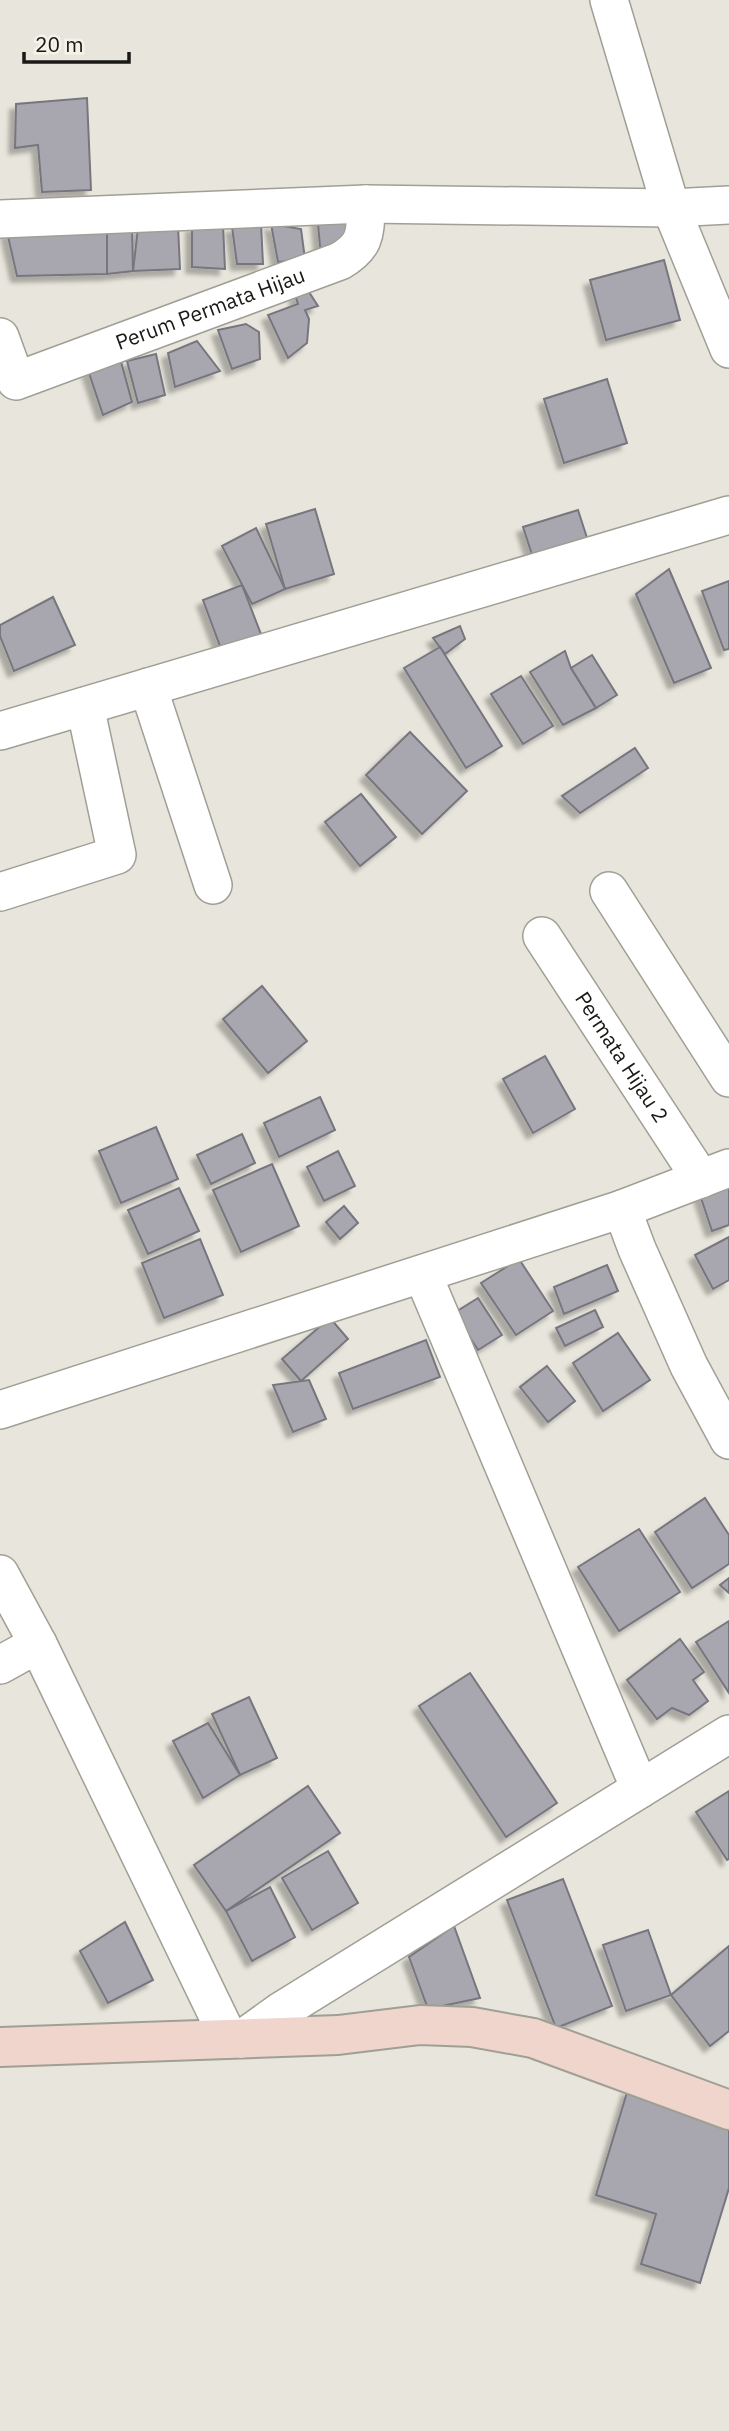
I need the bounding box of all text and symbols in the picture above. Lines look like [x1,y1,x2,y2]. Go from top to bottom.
scale bar [24,21,130,65]
text: 20 m [35,30,84,58]
street label: Perum Permata Hijau [111,260,309,356]
street label: Permata Hijau 2 [569,986,675,1128]

